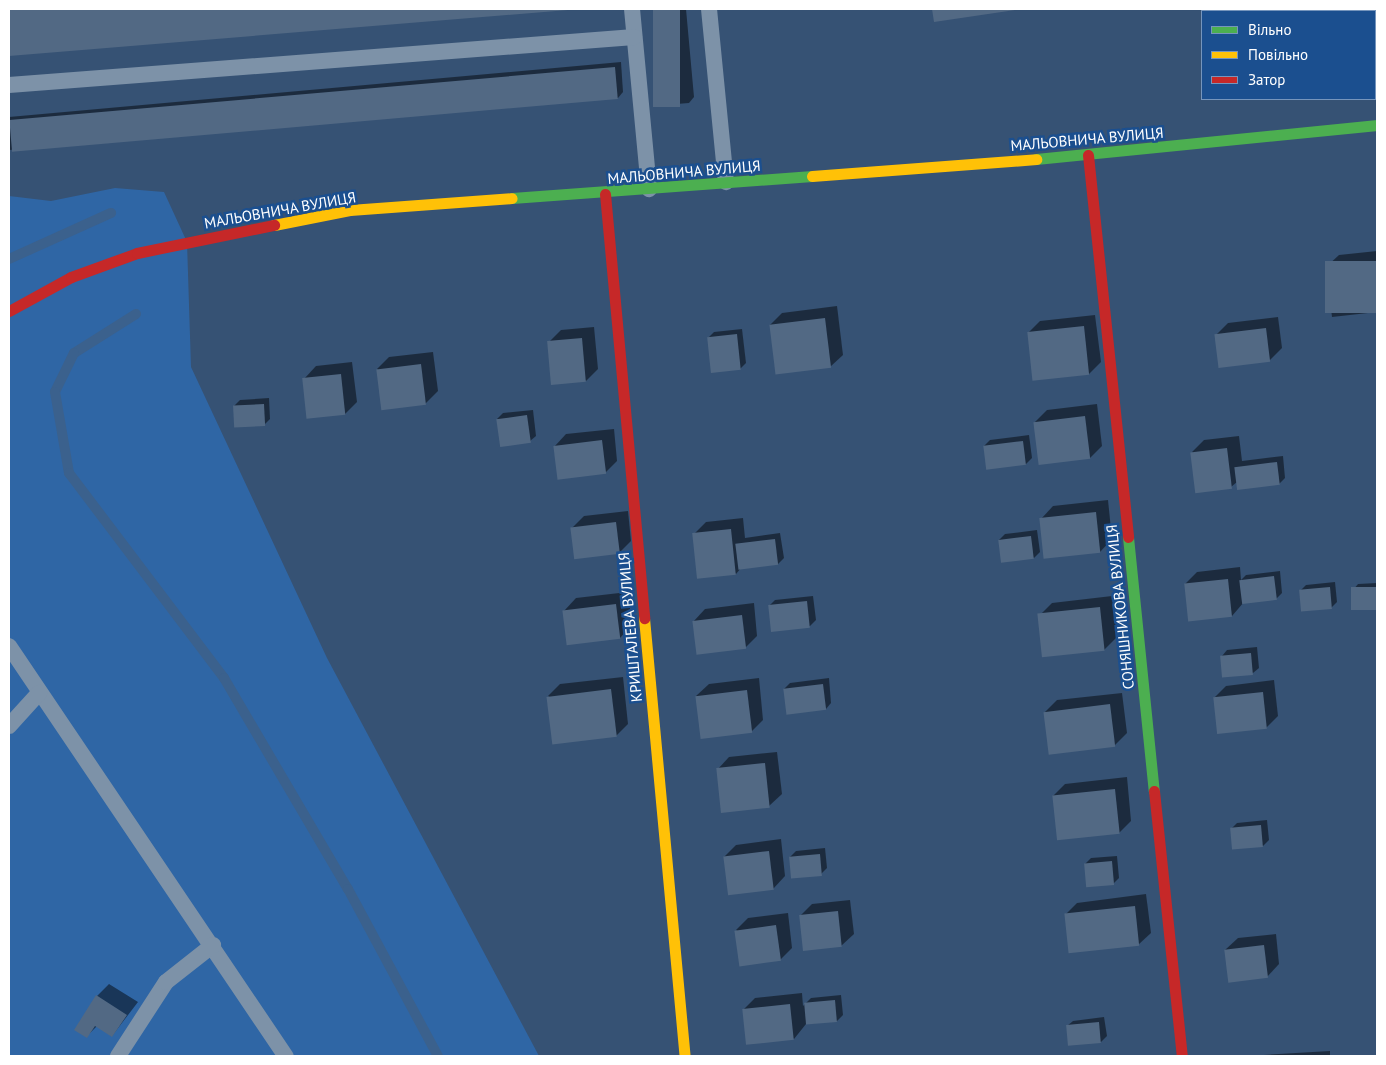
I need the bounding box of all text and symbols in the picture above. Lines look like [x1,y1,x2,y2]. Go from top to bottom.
legend [1201,10,1376,100]
text: Вільно [1248,20,1291,39]
text: Повільно [1248,45,1308,64]
text: Затор [1248,70,1285,89]
street label: МАЛЬОВНИЧА ВУЛИЦЯ [1009,123,1165,155]
street label: МАЛЬОВНИЧА ВУЛИЦЯ [606,156,762,188]
street label: МАЛЬОВНИЧА ВУЛИЦЯ [203,188,357,232]
street label: СОНЯШНИКОВА ВУЛИЦЯ [1102,523,1138,691]
street label: КРИШТАЛЕВА ВУЛИЦЯ [614,551,646,703]

